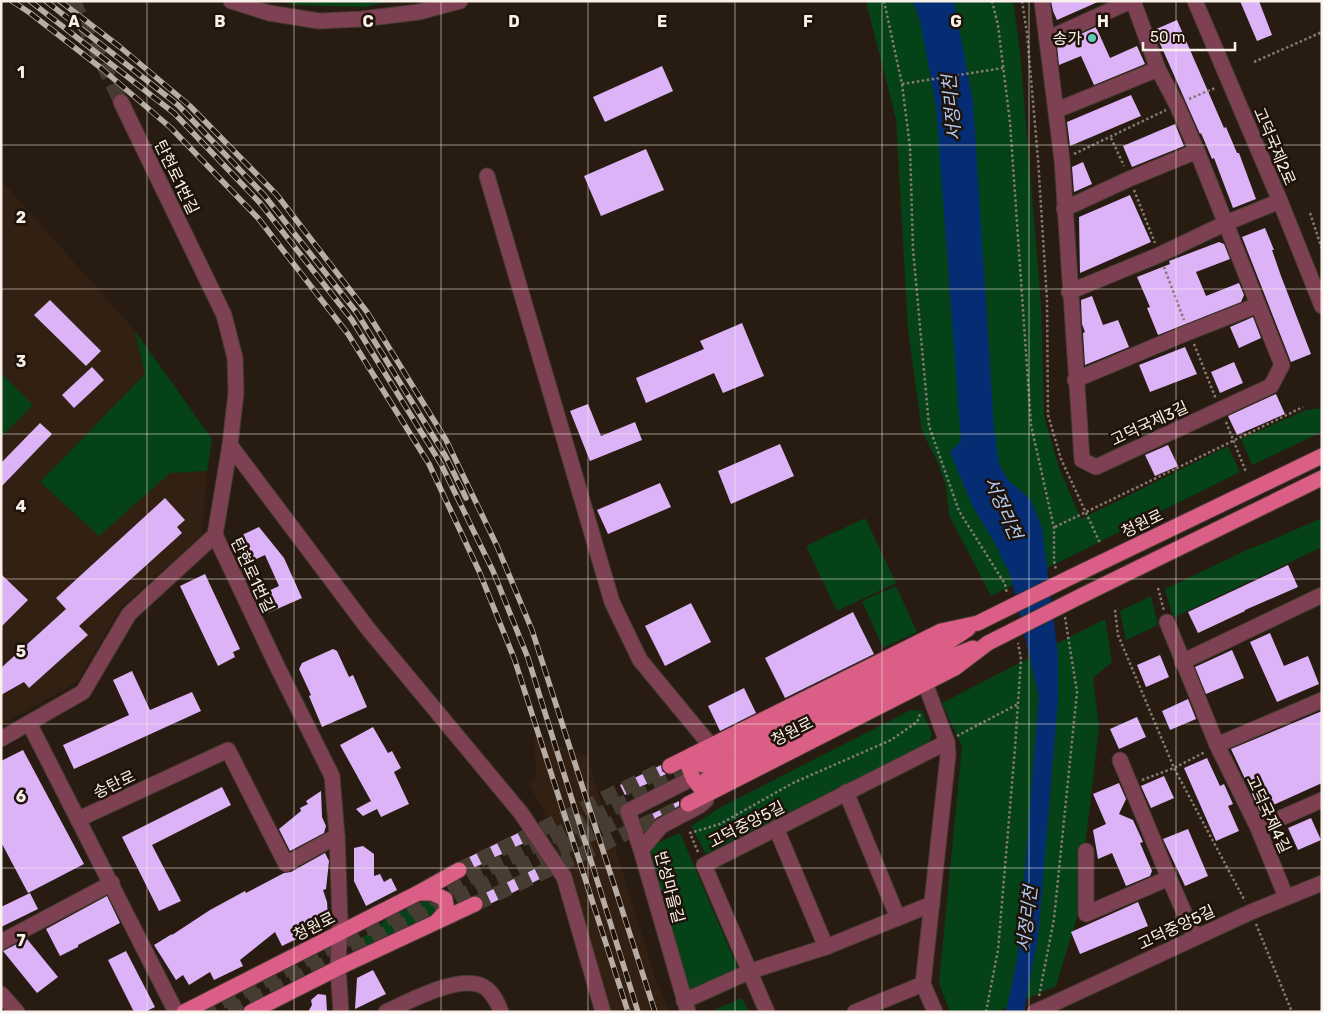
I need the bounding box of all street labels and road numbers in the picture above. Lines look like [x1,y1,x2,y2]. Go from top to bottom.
street label: 고덕국제2로 [1250,104,1300,188]
street label: 탄현로1번길 [150,137,203,218]
street label: 고덕국제3길 [1107,397,1191,450]
street label: 청원로 [1118,505,1166,542]
street label: 탄현로1번길 [227,535,278,616]
street label: 청원로 [768,713,816,750]
street label: 송탄로 [90,766,138,802]
street label: 고덕국제4길 [1242,772,1295,856]
street label: 고덕중앙5길 [705,797,788,852]
street label: 반성마을길 [651,849,688,925]
street label: 고덕중앙5길 [1135,901,1218,954]
street label: 청원로 [290,908,338,945]

